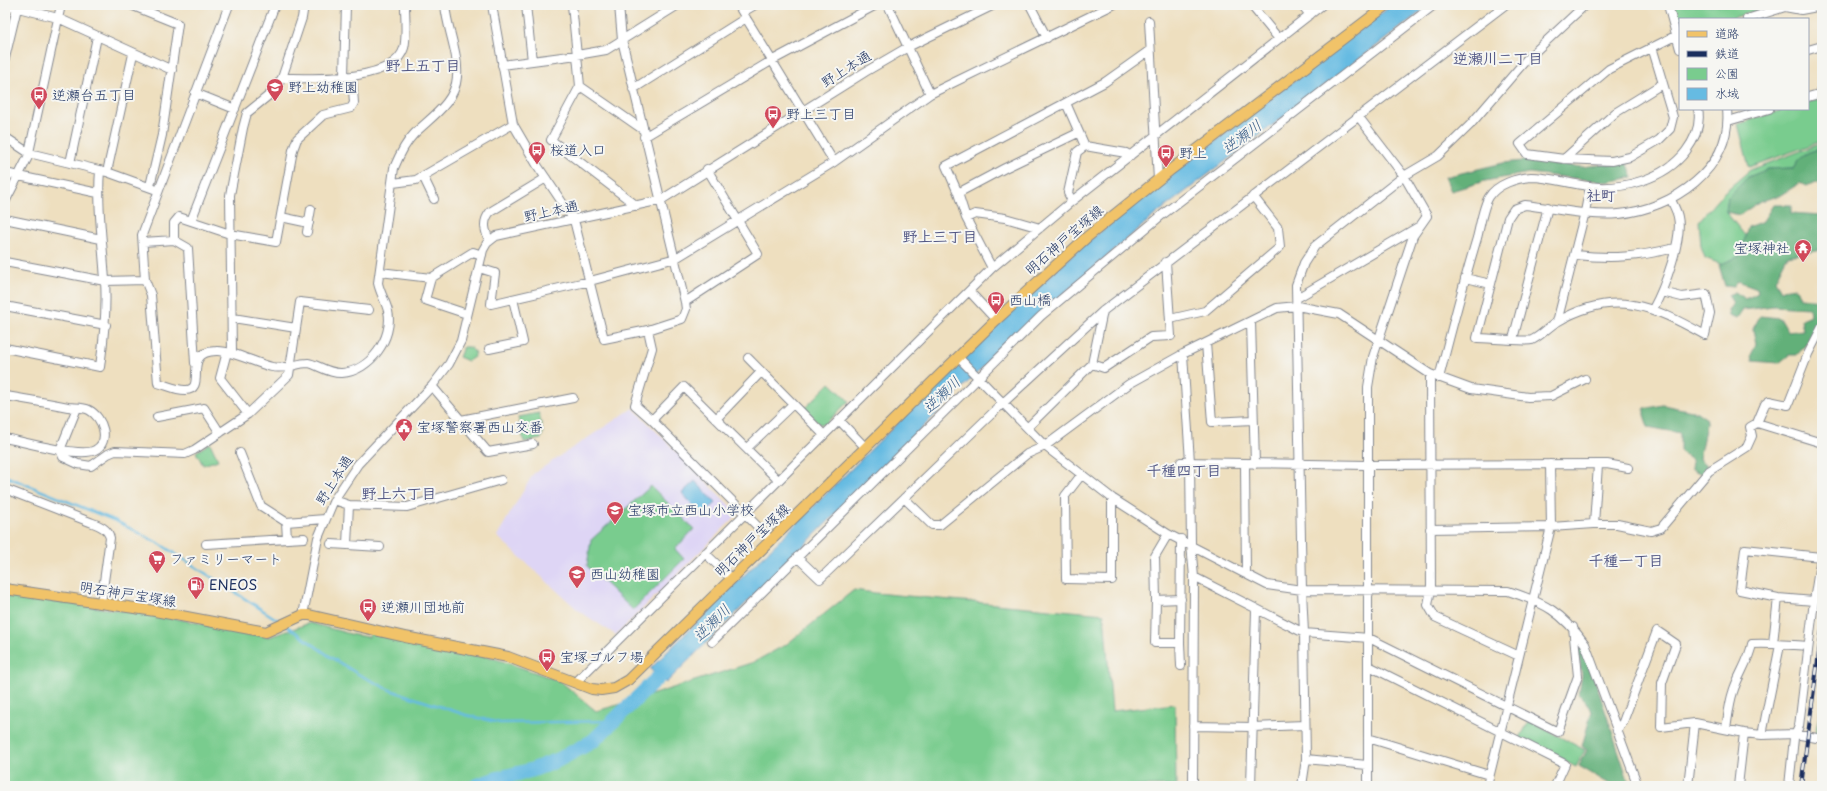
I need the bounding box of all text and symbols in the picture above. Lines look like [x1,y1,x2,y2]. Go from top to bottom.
legend [1679,18,1809,110]
text: 道路 [1715,24,1739,42]
text: 鉄道 [1715,44,1739,62]
street label: 野上本通 [816,45,875,92]
district label: 逆瀬川二丁目 [1453,46,1543,69]
district label: 野上五丁目 [385,53,461,76]
text: 公園 [1715,64,1739,82]
place label: 野上幼稚園 [288,76,358,97]
school or university icon: 野上幼稚園 [265,77,285,102]
place label: 逆瀬台五丁目 [52,84,136,105]
text: 水域 [1715,84,1739,102]
bus stop icon: 逆瀬台五丁目 [29,85,49,110]
place label: 野上三丁目 [786,103,856,124]
bus stop icon: 野上三丁目 [763,104,783,129]
water label: 逆瀬川 [1216,113,1266,159]
place label: 桜道入口 [550,139,606,160]
bus stop icon: 桜道入口 [527,140,547,165]
place label: 野上 [1179,142,1207,163]
bus stop icon: 野上 [1156,143,1176,168]
district label: 社町 [1586,183,1616,206]
street label: 野上本通 [521,194,580,227]
street label: 明石神戸宝塚線 [1020,200,1108,280]
district label: 野上三丁目 [902,224,978,247]
place label: 宝塚神社 [1734,237,1790,258]
temple icon: 宝塚神社 [1793,238,1813,263]
place label: 西山橋 [1009,289,1051,310]
bus stop icon: 西山橋 [986,290,1006,315]
water label: 逆瀬川 [917,370,965,418]
place label: 宝塚警察署西山交番 [417,416,543,437]
public building icon: 宝塚警察署西山交番 [394,417,414,442]
street label: 野上本通 [310,451,358,509]
district label: 千種四丁目 [1146,458,1222,481]
district label: 野上六丁目 [361,481,437,504]
street label: 明石神戸宝塚線 [709,498,794,581]
place label: 宝塚市立西山小学校 [628,499,754,520]
school or university icon: 宝塚市立西山小学校 [605,500,625,525]
place label: ファミリーマート [170,548,282,569]
district label: 千種一丁目 [1588,548,1664,571]
supermarket icon: ファミリーマート [147,549,167,574]
place label: 西山幼稚園 [590,563,660,584]
school or university icon: 西山幼稚園 [567,564,587,589]
place label: ENEOS [209,574,257,595]
street label: 明石神戸宝塚線 [78,575,178,612]
fuel station icon: ENEOS [186,575,206,600]
place label: 逆瀬川団地前 [381,596,465,617]
bus stop icon: 逆瀬川団地前 [358,597,378,622]
water label: 逆瀬川 [687,598,735,646]
place label: 宝塚ゴルフ場 [560,646,643,667]
bus stop icon: 宝塚ゴルフ場 [537,647,557,672]

